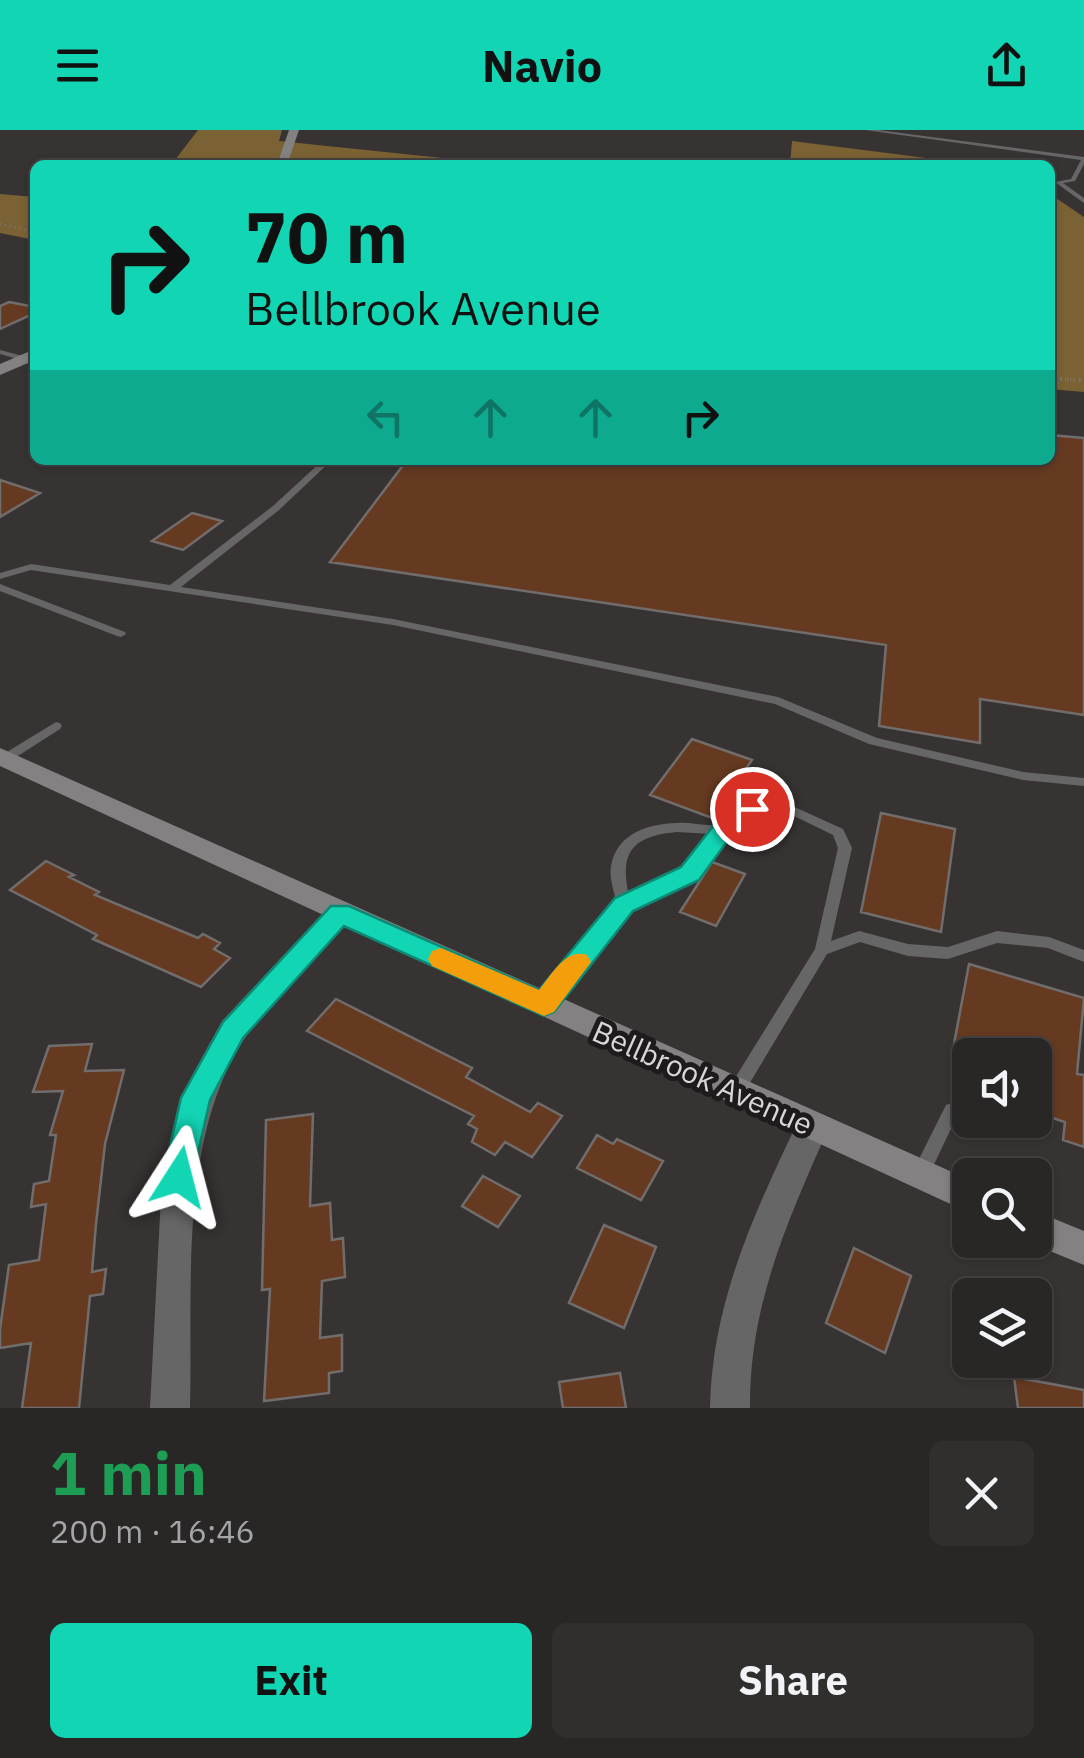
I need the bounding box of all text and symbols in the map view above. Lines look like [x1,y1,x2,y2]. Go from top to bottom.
text: Navio [482,36,602,94]
icon: menu [50,38,105,93]
icon: share [979,38,1034,93]
text: 70 m [245,191,408,282]
icon: right [80,200,210,330]
text: Bellbrook Avenue [245,279,601,337]
icon: left [358,390,413,445]
icon: ahead [463,390,518,445]
icon: ahead [568,390,623,445]
icon: right [673,390,728,445]
pin [710,767,795,852]
icon: arrive [725,782,780,837]
street label: Bellbrook Avenue [587,1011,819,1143]
map controls [952,1038,1052,1378]
button: sound [952,1038,1052,1138]
position arrow [127,1125,231,1229]
button: search [952,1158,1052,1258]
button: layers [952,1278,1052,1378]
text: 1 min [50,1433,207,1512]
button: close [929,1441,1034,1546]
text: 200 m · 16:46 [50,1510,255,1552]
button: Exit [50,1623,532,1738]
button: Share [552,1623,1034,1738]

